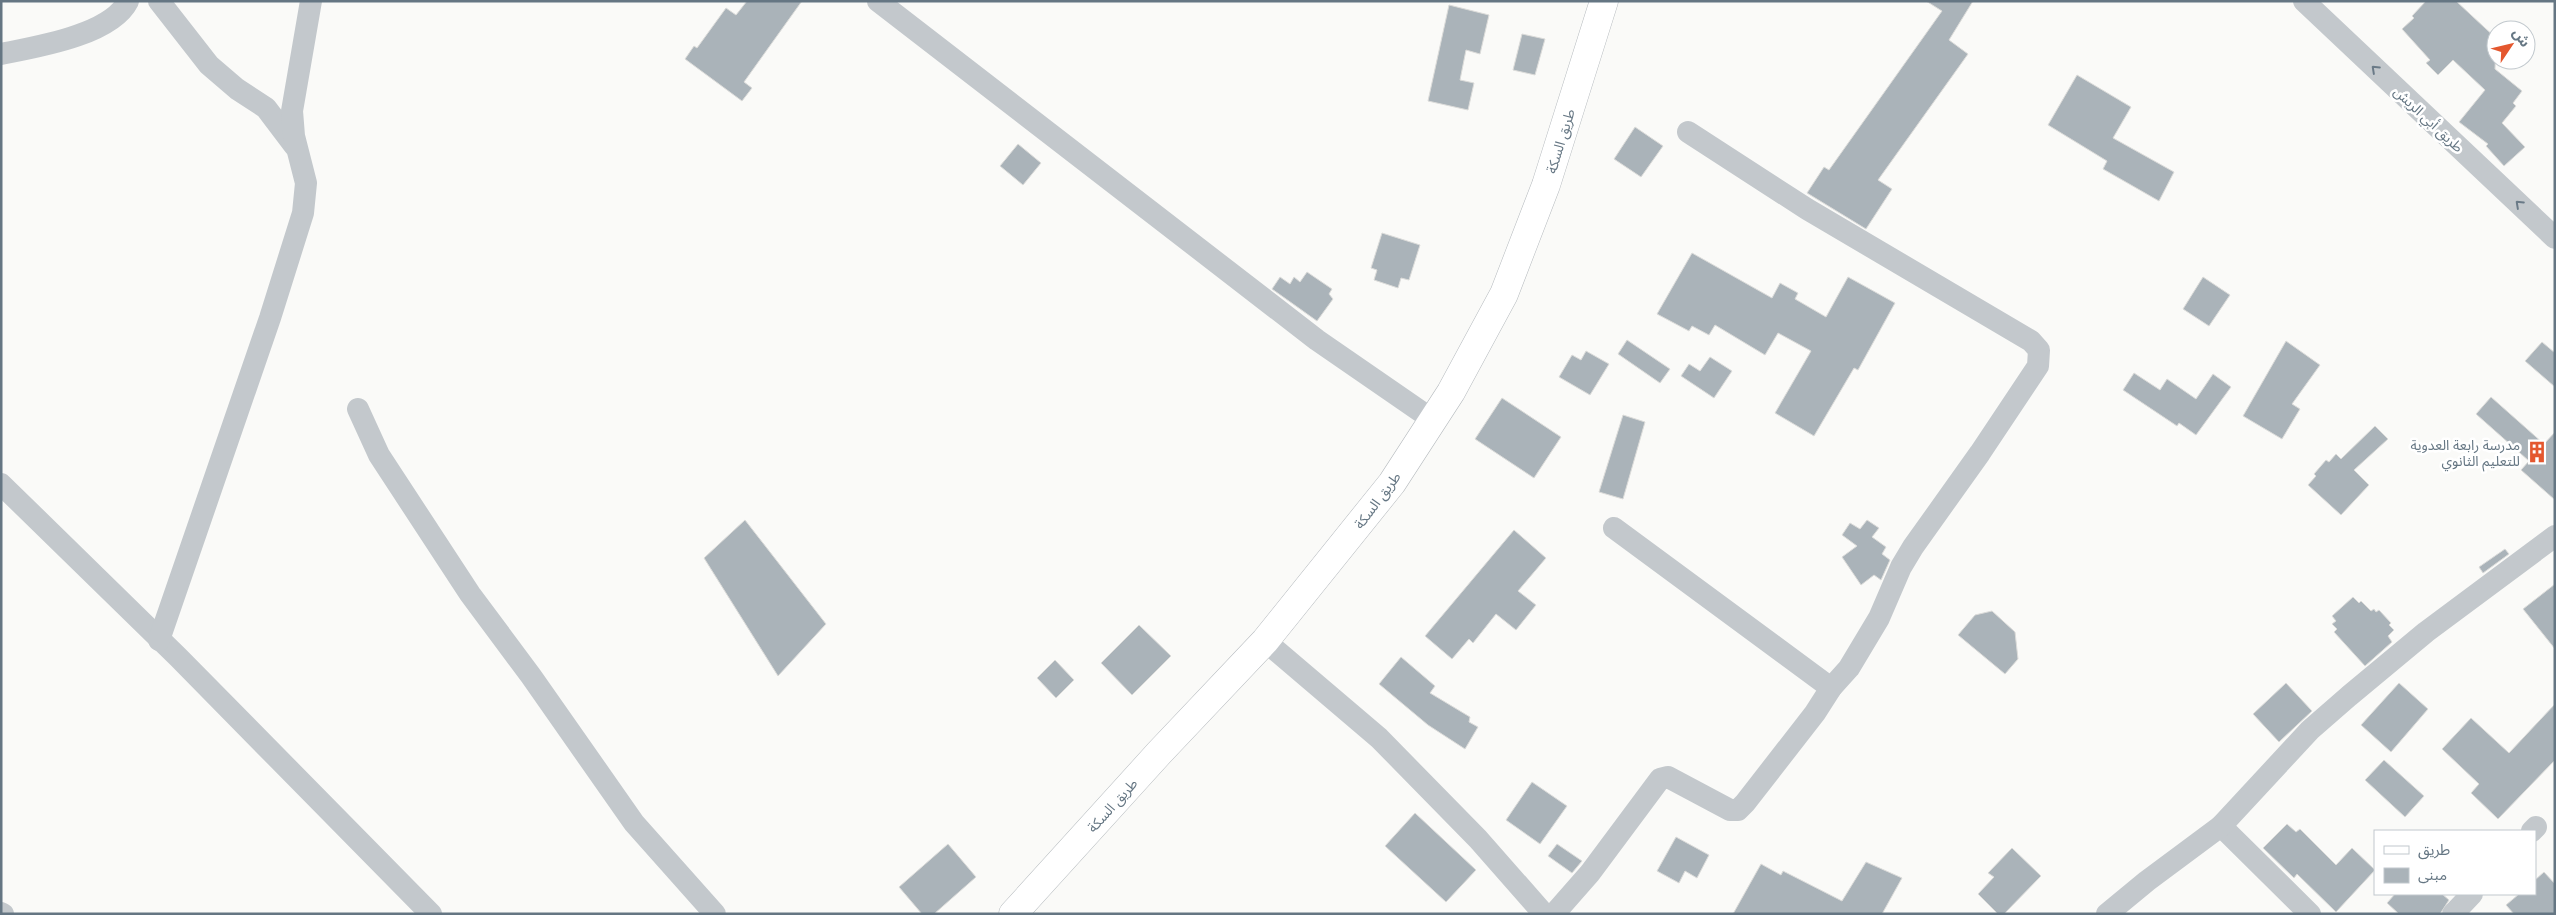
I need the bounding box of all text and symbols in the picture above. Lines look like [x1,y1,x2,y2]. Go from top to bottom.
north arrow [2486,20,2536,70]
text: ش [2509,24,2535,51]
one-way arrow [2372,66,2381,75]
street label: طريق أبي الريش [2389,82,2468,158]
street label: طريق السكة [1541,106,1580,176]
one-way arrow [2516,201,2525,210]
place label: مدرسة رابعة العدوية للتعليم الثانوي [2410,435,2520,472]
building icon: مدرسة رابعة العدوية للتعليم الثانوي [2524,439,2550,465]
street label: طريق السكة [1349,468,1405,533]
street label: طريق السكة [1083,774,1142,837]
legend [2374,830,2536,895]
text: طريق [2418,839,2450,860]
text: مبنى [2418,864,2447,884]

